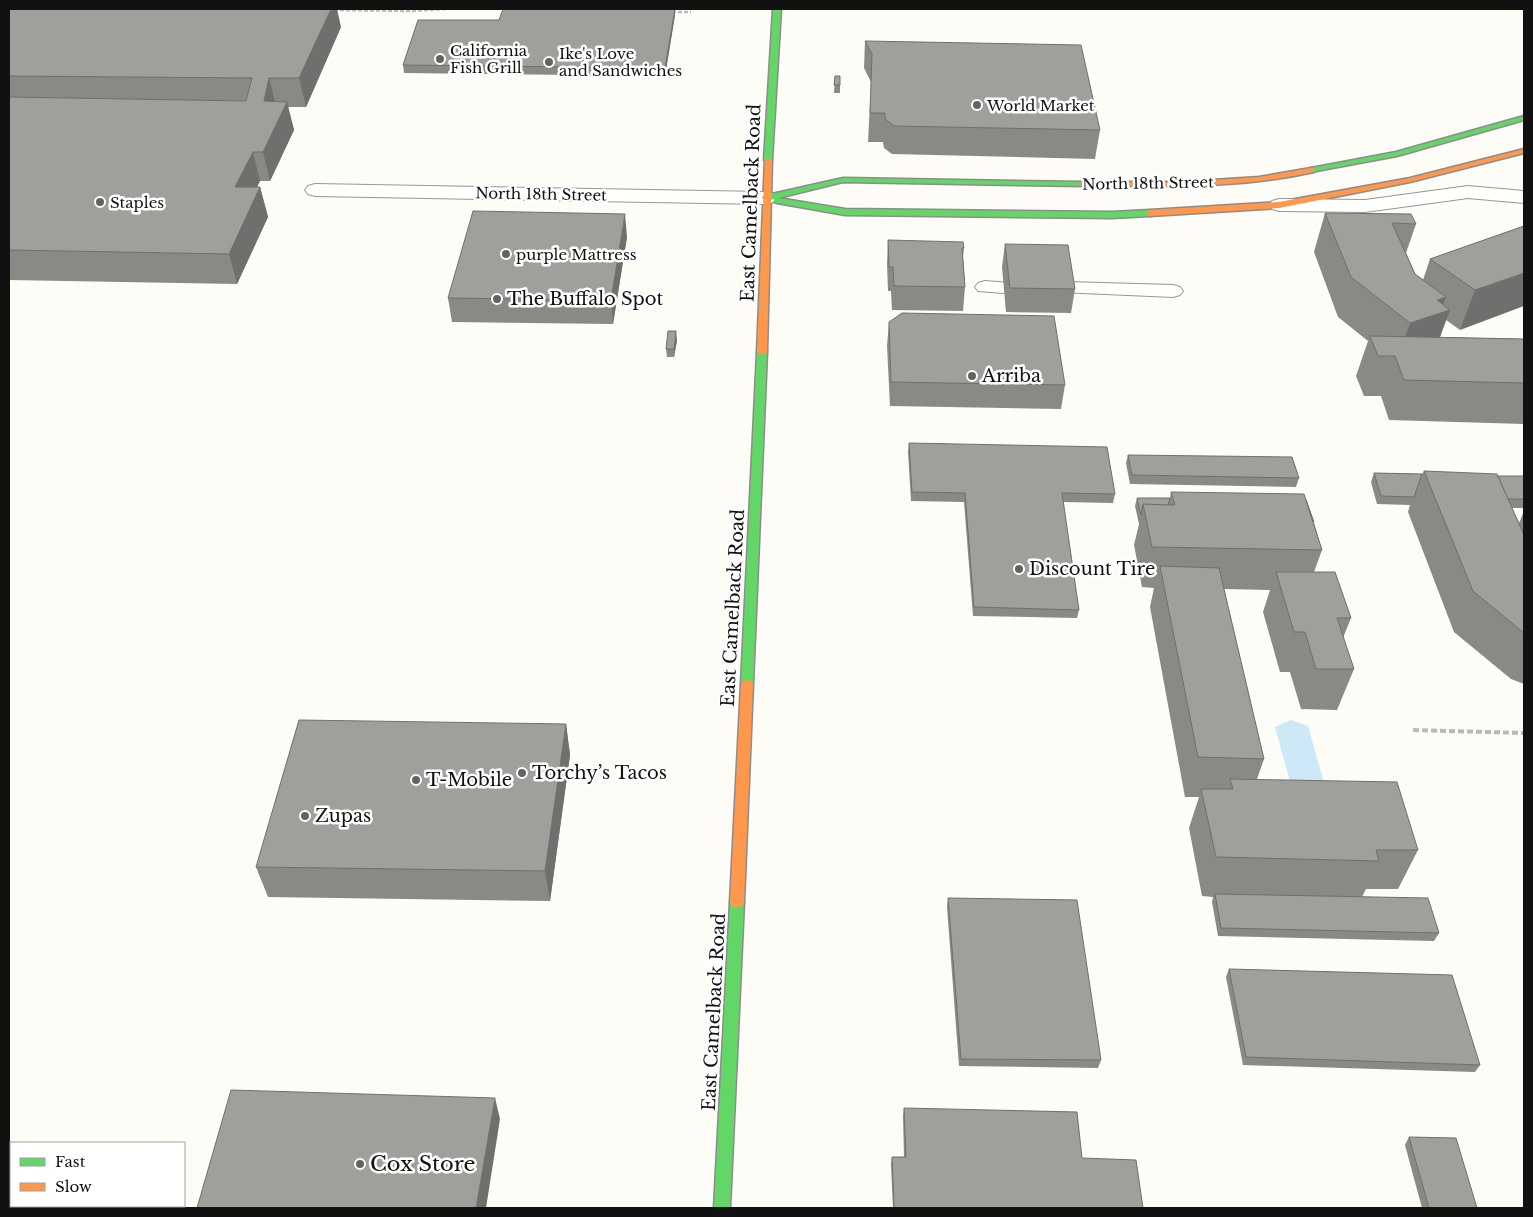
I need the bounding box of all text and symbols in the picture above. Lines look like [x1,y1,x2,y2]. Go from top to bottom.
place label: California Fish Grill [450,41,528,77]
place label: Ike's Love and Sandwiches [559,44,682,80]
marker: California Fish Grill [434,53,446,65]
marker: Ike's Love and Sandwiches [543,56,555,68]
place label: World Market [986,96,1095,115]
marker: World Market [971,99,983,111]
street label: East Camelback Road [737,103,765,303]
street label: North 18th Street [1082,172,1214,194]
street label: North 18th Street [475,183,607,205]
place label: Staples [110,193,164,212]
marker: Staples [94,196,106,208]
place label: purple Mattress [516,245,637,264]
marker: purple Mattress [500,248,512,260]
place label: The Buffalo Spot [507,288,663,310]
marker: The Buffalo Spot [491,293,503,305]
place label: Arriba [981,365,1041,387]
marker: Arriba [966,370,978,382]
street label: East Camelback Road [717,508,749,708]
place label: Discount Tire [1029,558,1155,580]
marker: Discount Tire [1013,563,1025,575]
place label: Torchy’s Tacos [532,762,667,784]
marker: Torchy’s Tacos [516,767,528,779]
place label: T-Mobile [426,769,512,791]
marker: T-Mobile [410,774,422,786]
place label: Zupas [315,805,371,827]
marker: Zupas [299,810,311,822]
street label: East Camelback Road [698,912,730,1112]
legend [10,1142,185,1207]
place label: Cox Store [370,1151,476,1177]
text: Fast [55,1152,86,1171]
marker: Cox Store [354,1158,366,1170]
text: Slow [55,1177,92,1196]

